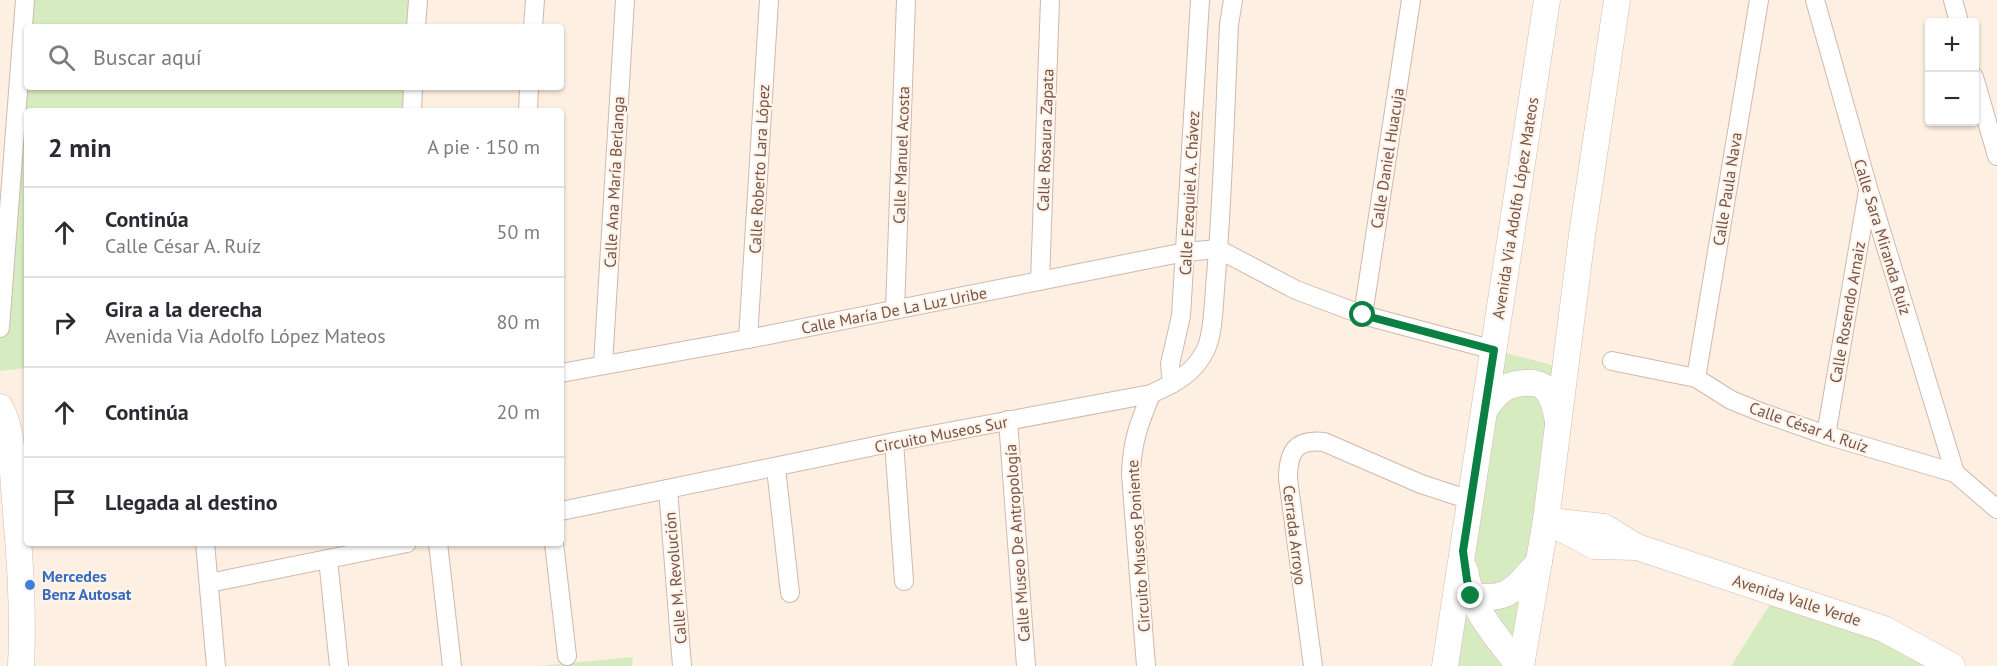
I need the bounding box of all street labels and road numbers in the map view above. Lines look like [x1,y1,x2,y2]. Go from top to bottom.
street label: Calle Rosaura Zapata [1033,68,1057,212]
street label: Calle Roberto Lara López [745,84,773,254]
street label: Calle Manuel Acosta [889,86,913,224]
street label: Calle Daniel Huacuja [1366,86,1408,230]
street label: Avenida Via Adolfo López Mateos [1488,95,1542,320]
street label: Calle Ana María Berlanga [600,96,628,268]
street label: Calle Ezequiel A. Chávez [1175,110,1203,276]
street label: Calle Paula Nava [1708,131,1746,247]
street label: Calle Sara Miranda Ruíz [1850,157,1916,317]
street label: Calle Rosendo Arnaiz [1825,240,1869,384]
street label: Calle María De La Luz Uribe [800,282,988,338]
street label: Calle César A. Ruíz [1747,397,1871,457]
street label: Circuito Museos Sur [873,411,1010,457]
street label: Calle Museo De Antropología [1000,443,1034,643]
street label: Circuito Museos Poniente [1122,459,1154,633]
street label: Cerrada Arroyo [1279,484,1311,586]
street label: Calle M. Revolución [659,511,691,645]
street label: Avenida Valle Verde [1730,570,1864,630]

